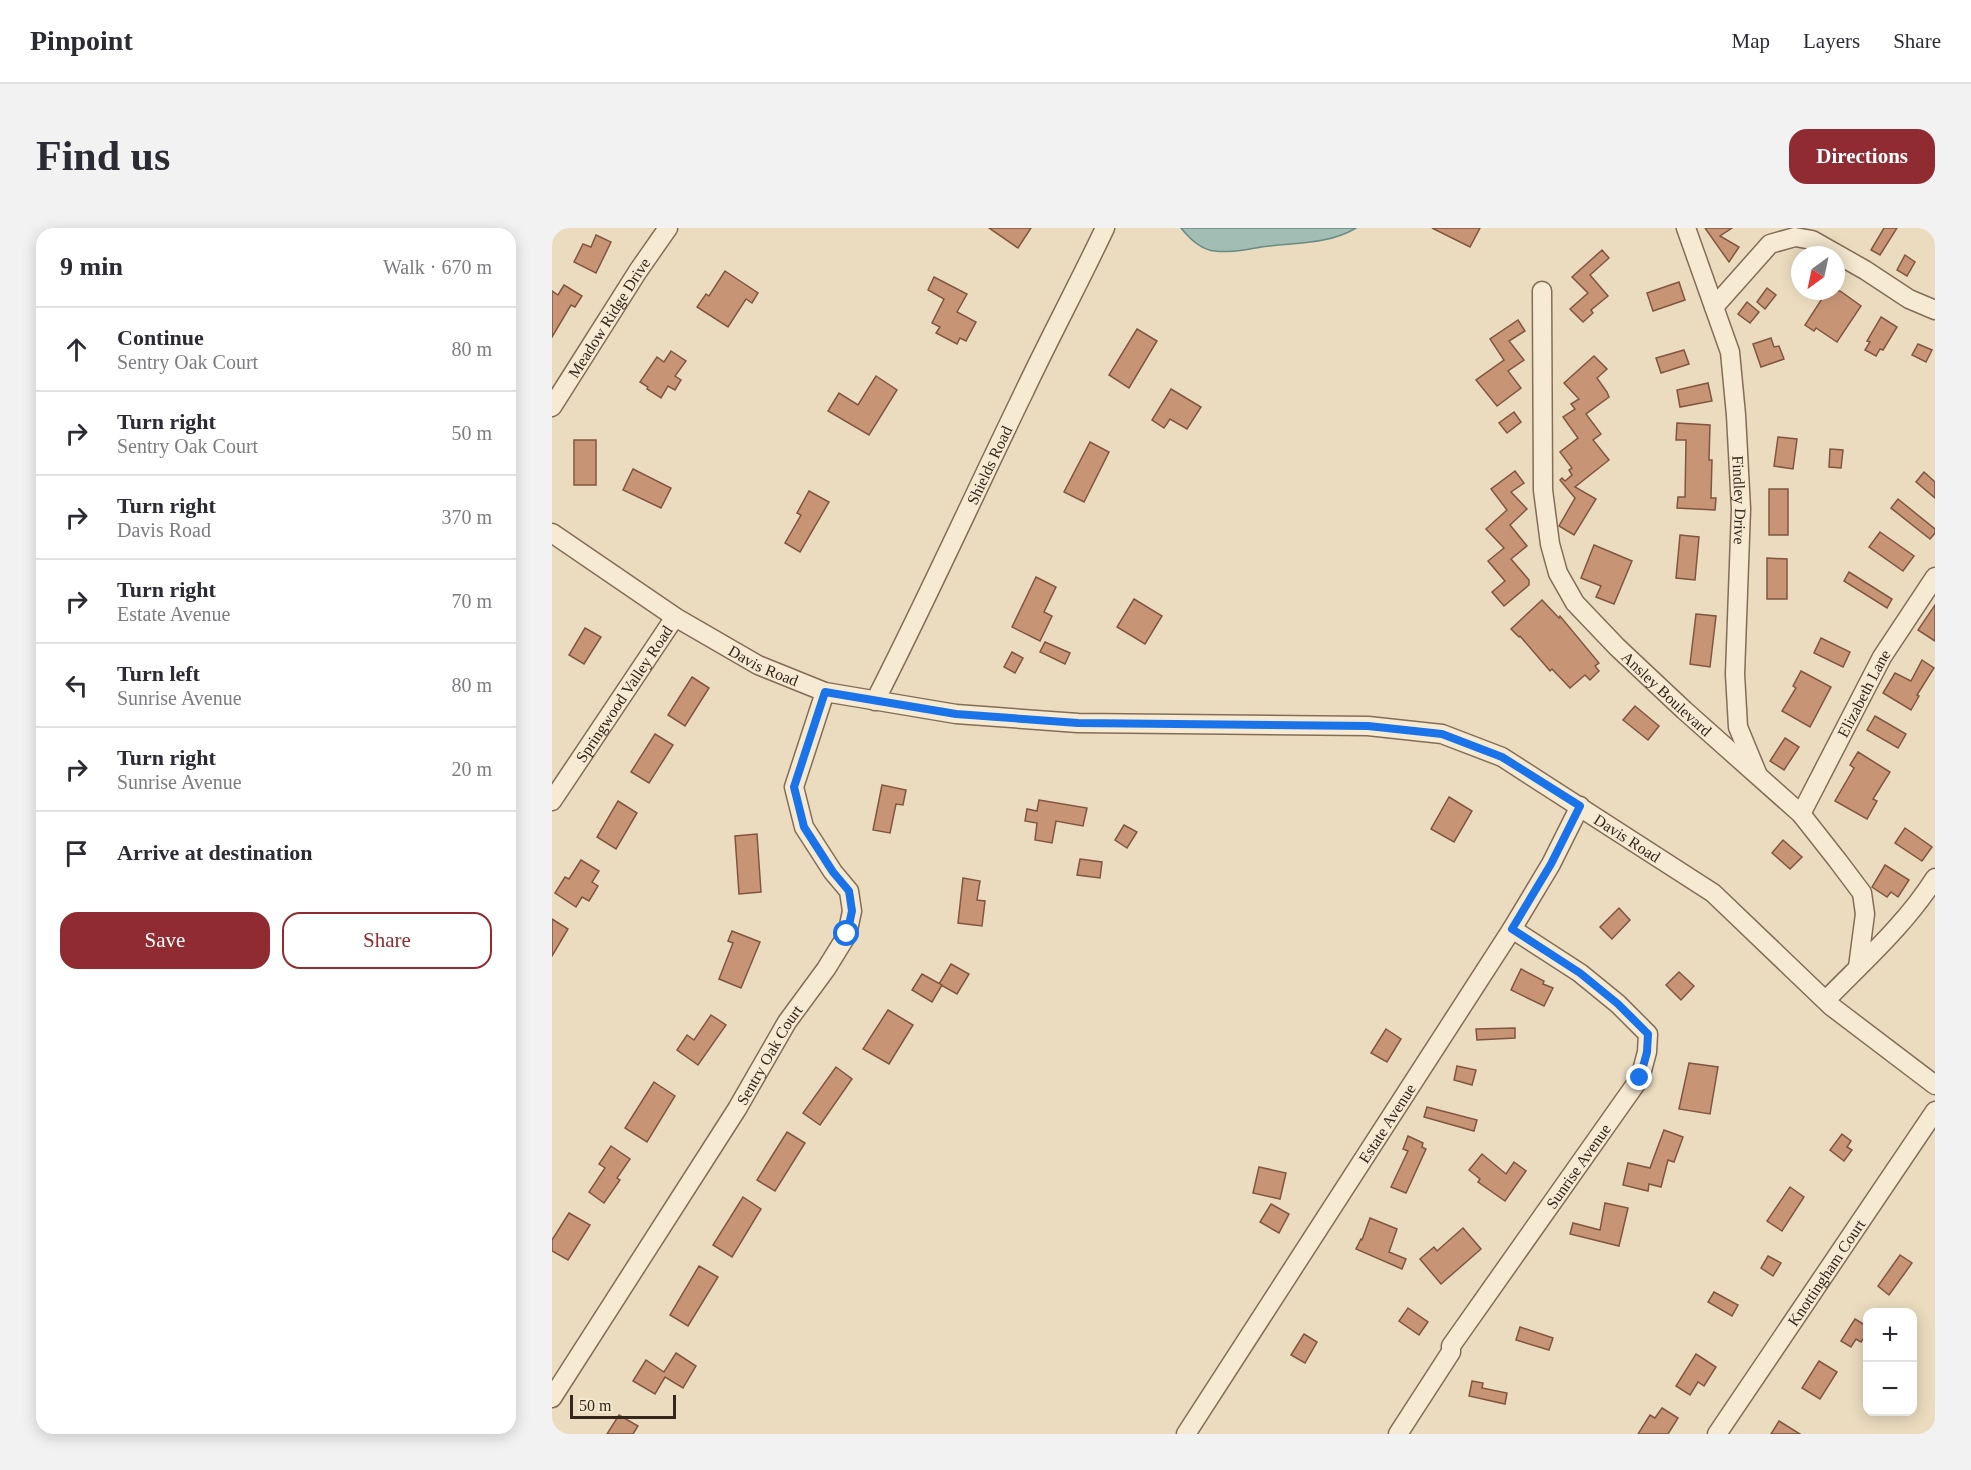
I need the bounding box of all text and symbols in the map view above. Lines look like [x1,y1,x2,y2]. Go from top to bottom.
text: Pinpoint [30,25,133,56]
text: Map [1732,29,1770,53]
text: Layers [1803,29,1860,53]
text: Share [1893,29,1941,53]
button: Directions [1789,129,1935,184]
text: Find us [36,133,170,179]
north arrow [1791,246,1845,300]
text: 9 min [60,252,123,281]
street label: Meadow Ridge Drive [564,254,653,381]
text: Walk · 670 m [383,256,492,278]
text: Continue [117,325,204,350]
icon: ahead [60,333,93,366]
text: 80 m [451,338,492,360]
text: Sentry Oak Court [117,351,258,373]
text: Turn right [117,409,216,434]
icon: right [60,417,93,450]
text: 50 m [451,422,492,444]
street label: Shields Road [963,423,1015,507]
text: Sentry Oak Court [117,435,258,457]
street label: Findley Drive [1730,455,1750,545]
text: Turn right [117,493,216,518]
icon: right [60,501,93,534]
text: 370 m [441,506,492,528]
text: Davis Road [117,519,211,541]
text: Turn right [117,577,216,602]
icon: right [60,585,93,618]
text: 70 m [451,590,492,612]
text: Estate Avenue [117,603,230,625]
street label: Springwood Valley Road [572,622,675,765]
street label: Davis Road [726,641,801,689]
street label: Elizabeth Lane [1834,646,1893,740]
street label: Ansley Boulevard [1619,648,1715,739]
text: Turn left [117,661,200,686]
icon: left [60,669,93,702]
text: 80 m [451,674,492,696]
text: Sunrise Avenue [117,687,242,709]
text: Turn right [117,745,216,770]
icon: right [60,753,93,786]
text: 20 m [451,758,492,780]
text: Sunrise Avenue [117,771,242,793]
street label: Davis Road [1591,810,1663,865]
icon: arrive [60,837,93,870]
text: Arrive at destination [117,840,313,865]
button: Save [60,912,270,969]
button: Share [282,912,492,969]
route start [833,920,859,946]
street label: Sentry Oak Court [733,1001,805,1108]
route end [1626,1064,1652,1090]
street label: Estate Avenue [1355,1080,1418,1166]
street label: Sunrise Avenue [1542,1120,1614,1212]
street label: Knottingham Court [1784,1215,1868,1329]
map controls [1863,1308,1917,1416]
button: + [1863,1308,1917,1362]
button: − [1863,1362,1917,1416]
scale bar [570,1392,676,1420]
text: 50 m [579,1397,611,1414]

